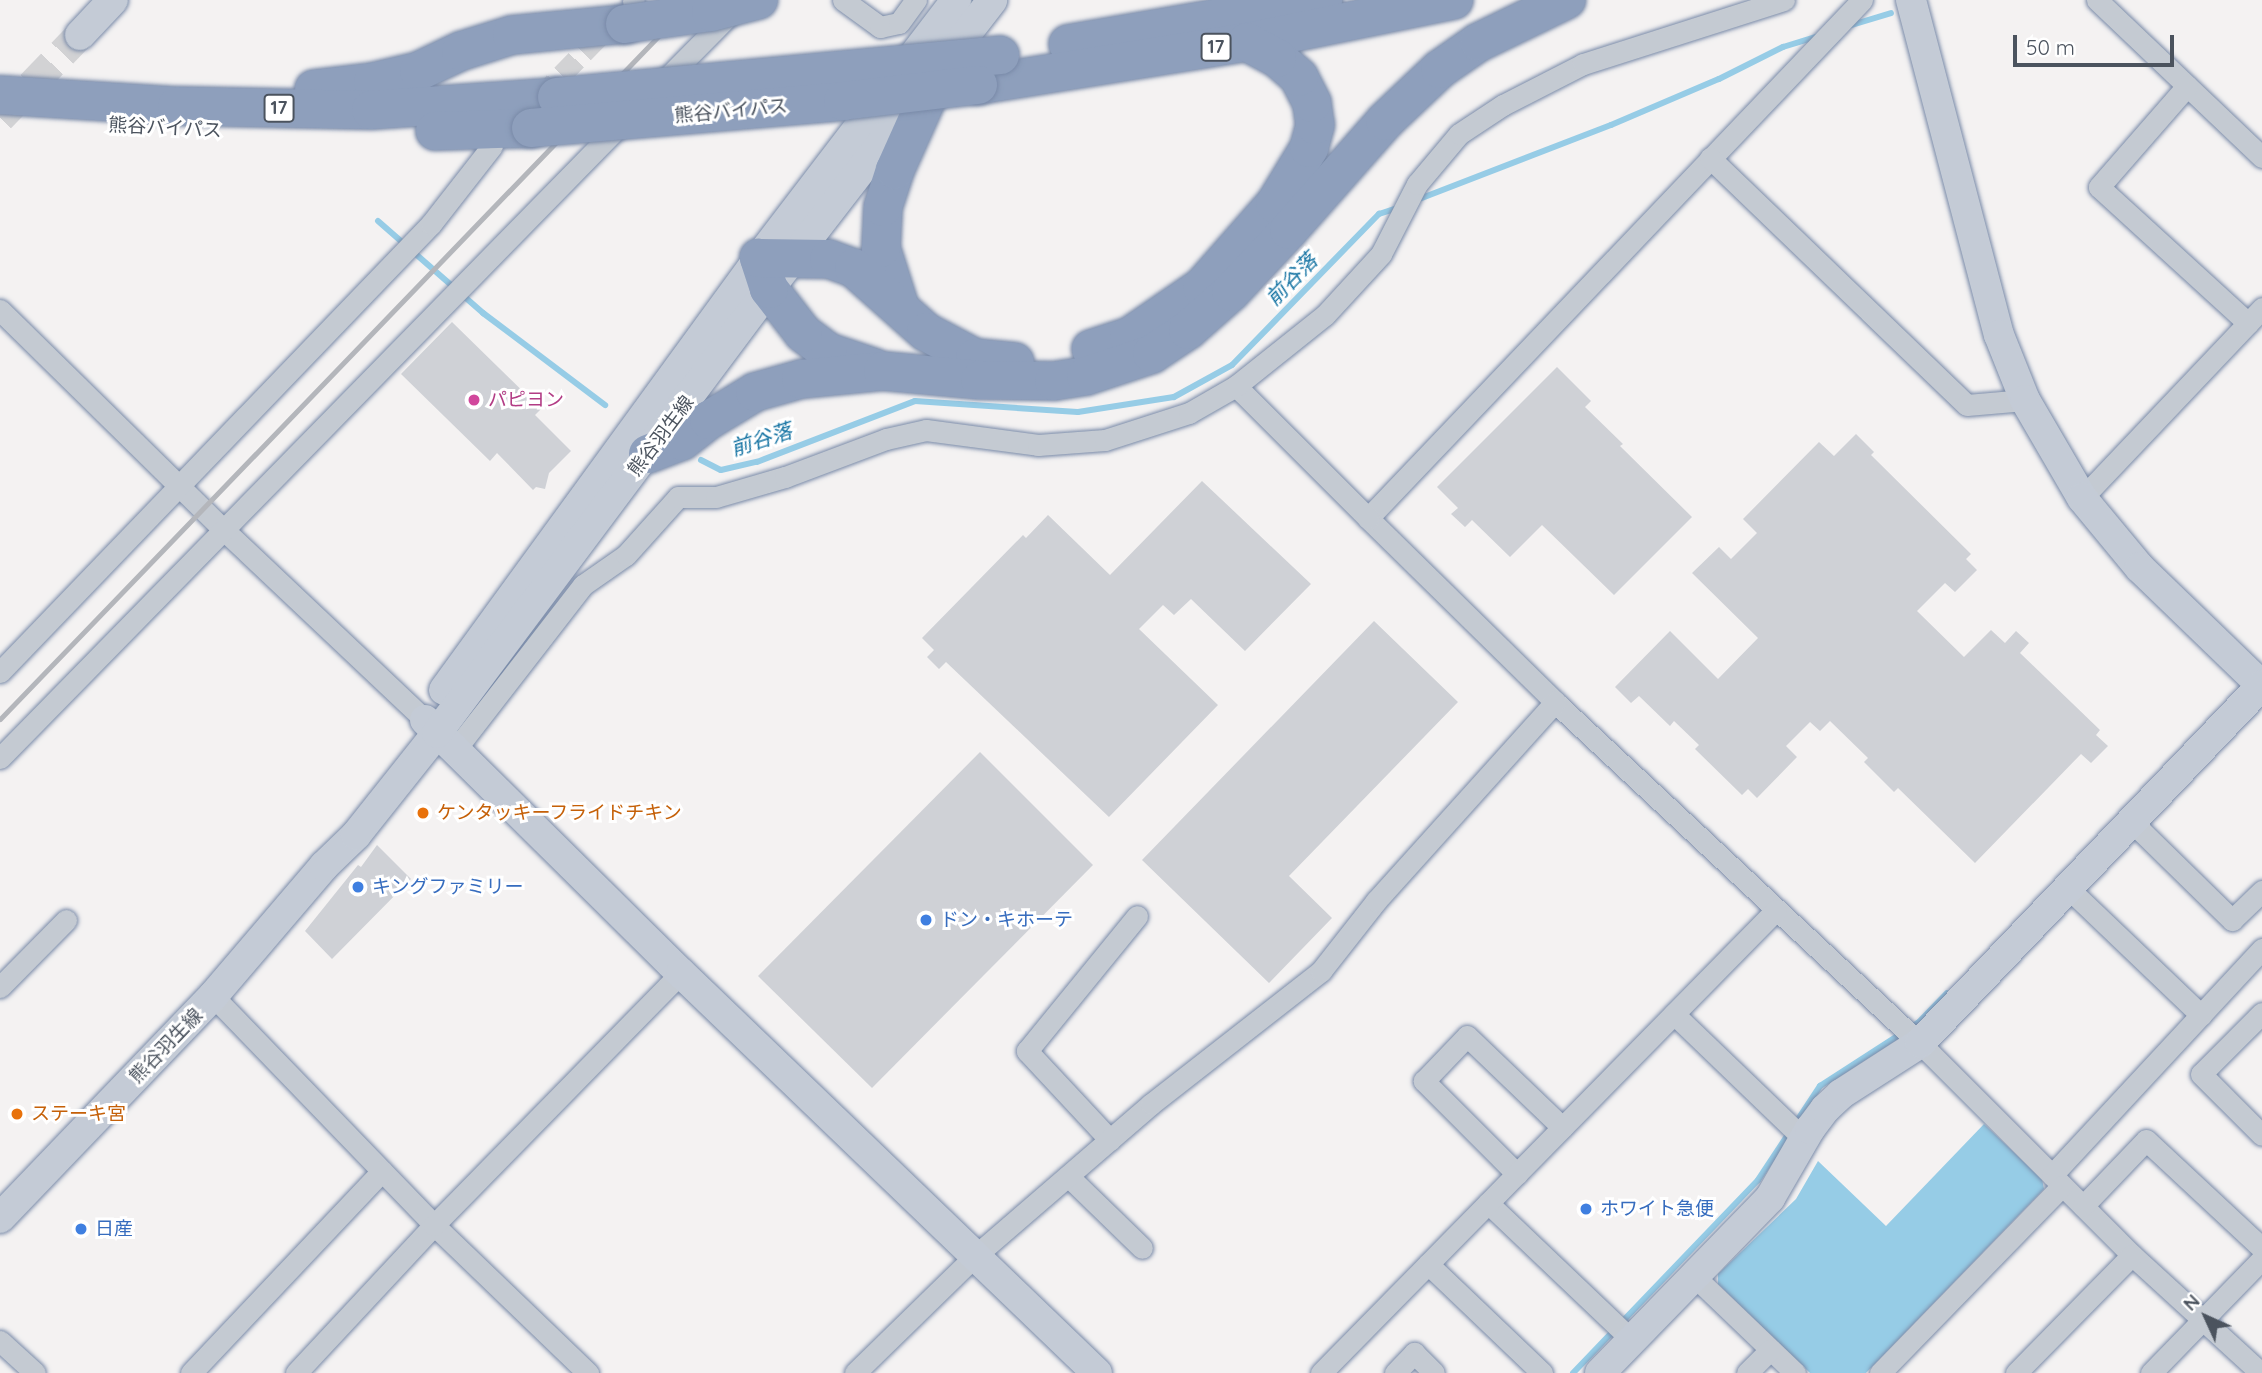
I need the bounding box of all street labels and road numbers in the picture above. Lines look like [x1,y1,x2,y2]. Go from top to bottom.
road number: 17 [1200,32,1232,62]
road number: 17 [263,94,295,122]
street label: 熊谷バイパス [673,95,789,127]
street label: 熊谷バイパス [107,114,223,142]
street label: 熊谷羽生線 [623,391,699,481]
street label: 熊谷羽生線 [125,1004,207,1088]

